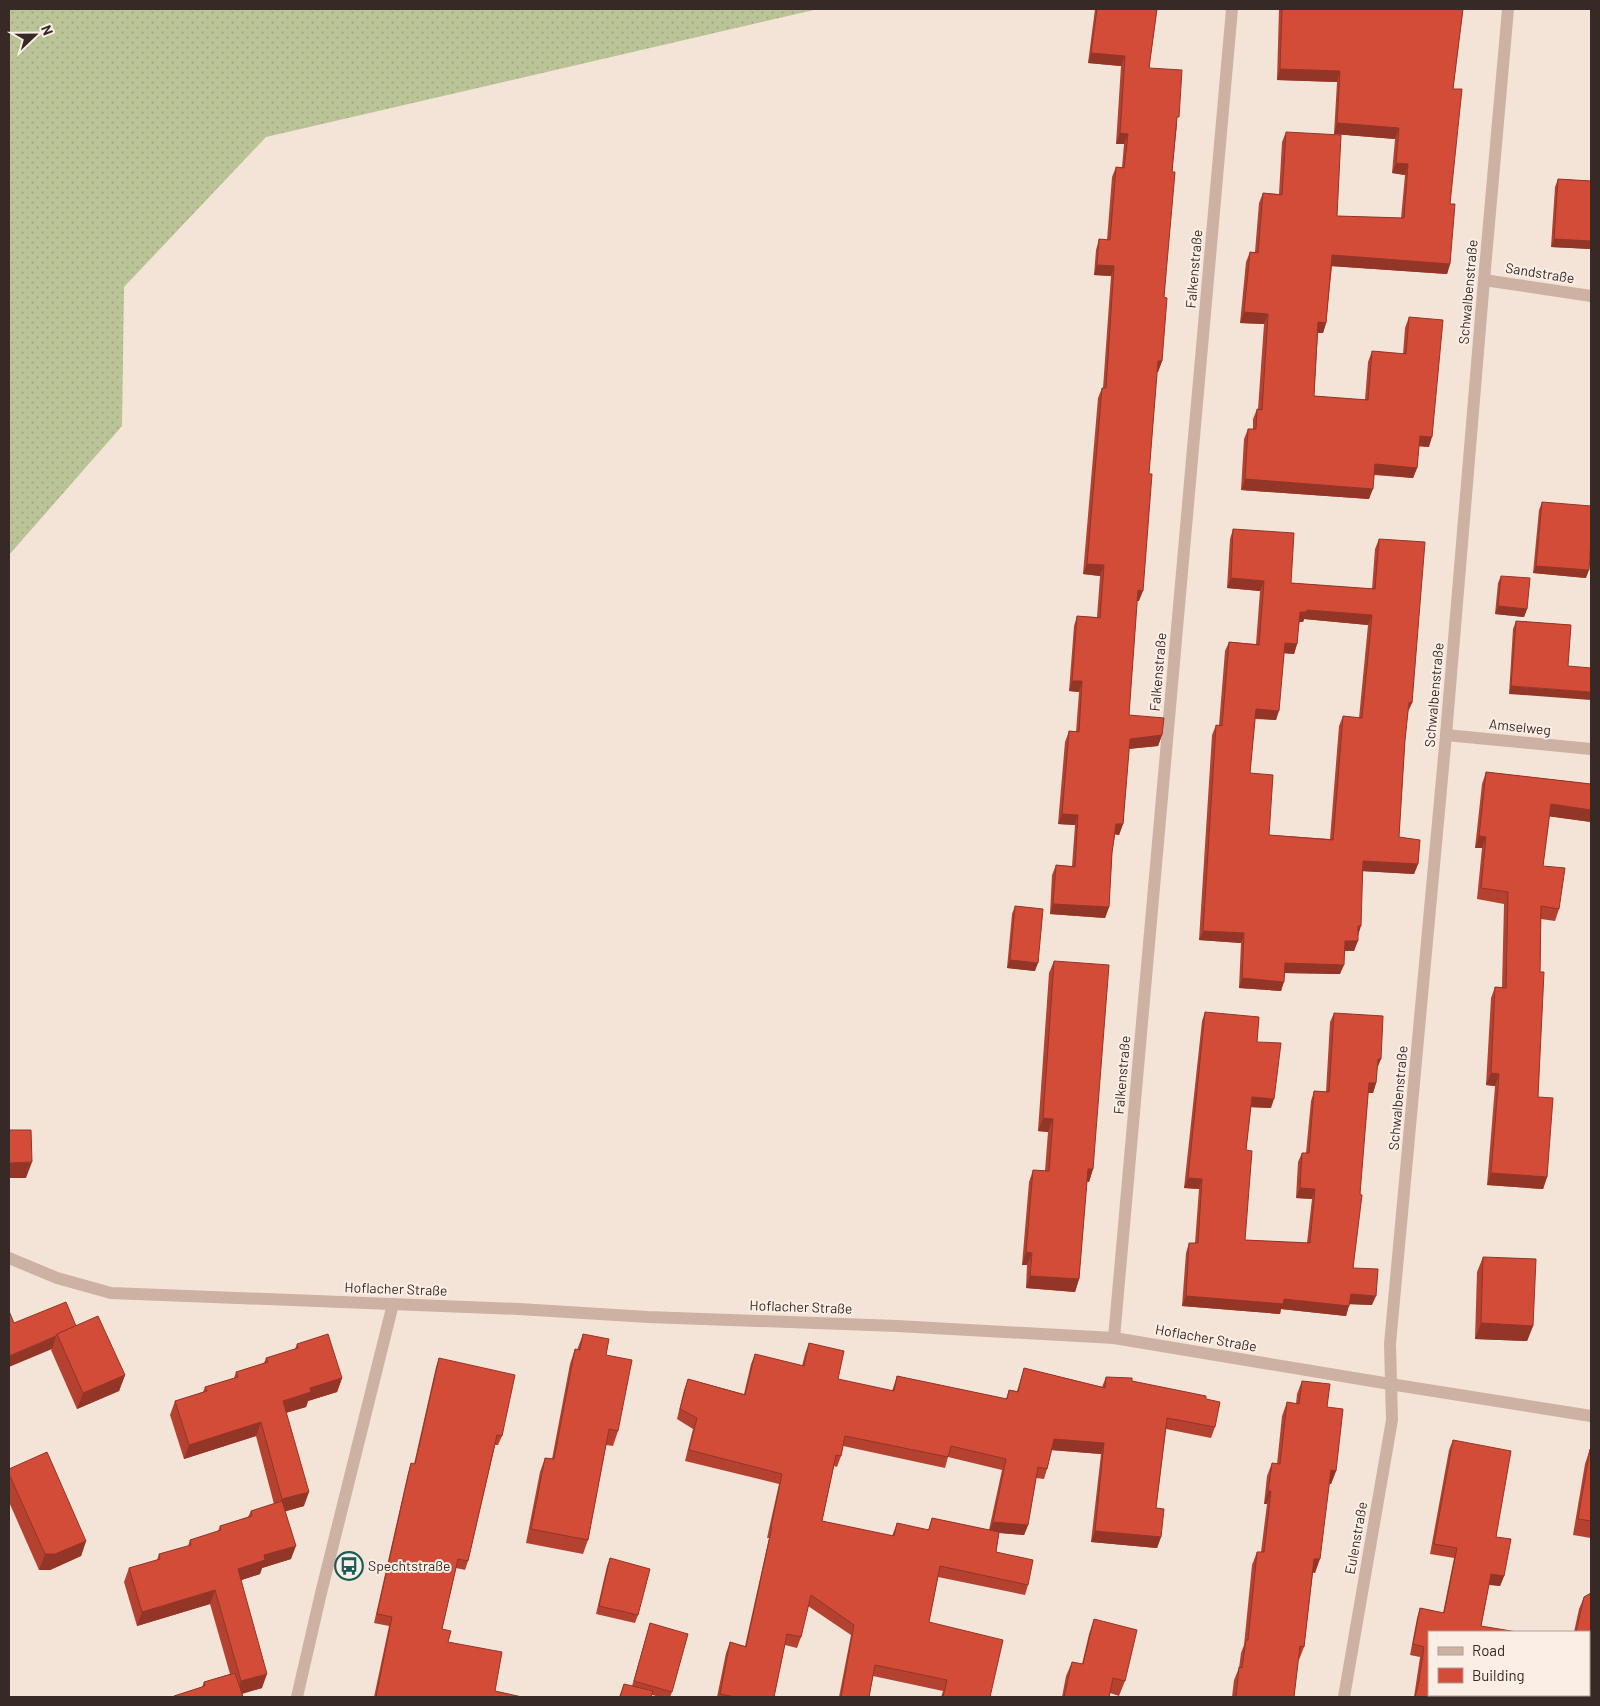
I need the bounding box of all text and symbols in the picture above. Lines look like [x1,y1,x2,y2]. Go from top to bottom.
north arrow [10,10,60,60]
text: N [38,22,57,37]
street label: Falkenstraße [1182,229,1205,309]
street label: Schwalbenstraße [1454,239,1481,345]
street label: Sandstraße [1504,259,1576,286]
street label: Falkenstraße [1146,632,1169,712]
street label: Schwalbenstraße [1420,642,1447,748]
street label: Amselweg [1488,715,1552,738]
street label: Falkenstraße [1110,1035,1133,1115]
street label: Schwalbenstraße [1384,1045,1411,1151]
street label: Hoflacher Straße [344,1278,448,1299]
street label: Hoflacher Straße [749,1296,853,1317]
street label: Hoflacher Straße [1154,1320,1258,1355]
street label: Eulenstraße [1341,1500,1370,1576]
bus stop icon: Spechtstraße [334,1551,364,1581]
place label: Spechtstraße [368,1557,451,1574]
legend [1428,1631,1590,1696]
text: Road [1472,1641,1505,1659]
text: Building [1472,1666,1525,1684]

